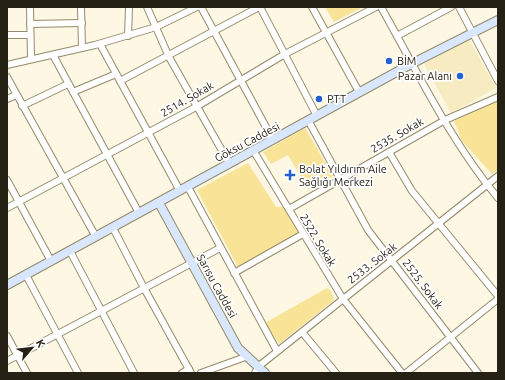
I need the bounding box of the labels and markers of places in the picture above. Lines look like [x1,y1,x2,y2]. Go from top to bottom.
place label: BİM [397,55,416,67]
marker: BİM [384,56,394,66]
place label: Pazar Alanı [398,70,452,82]
marker: Pazar Alanı [455,71,465,81]
place label: PTT [327,93,346,105]
marker: PTT [314,94,324,104]
place label: Bolat Yıldırım Aile Sağlığı Merkezi [299,163,387,188]
marker: Bolat Yıldırım Aile Sağlığı Merkezi [284,169,296,181]

